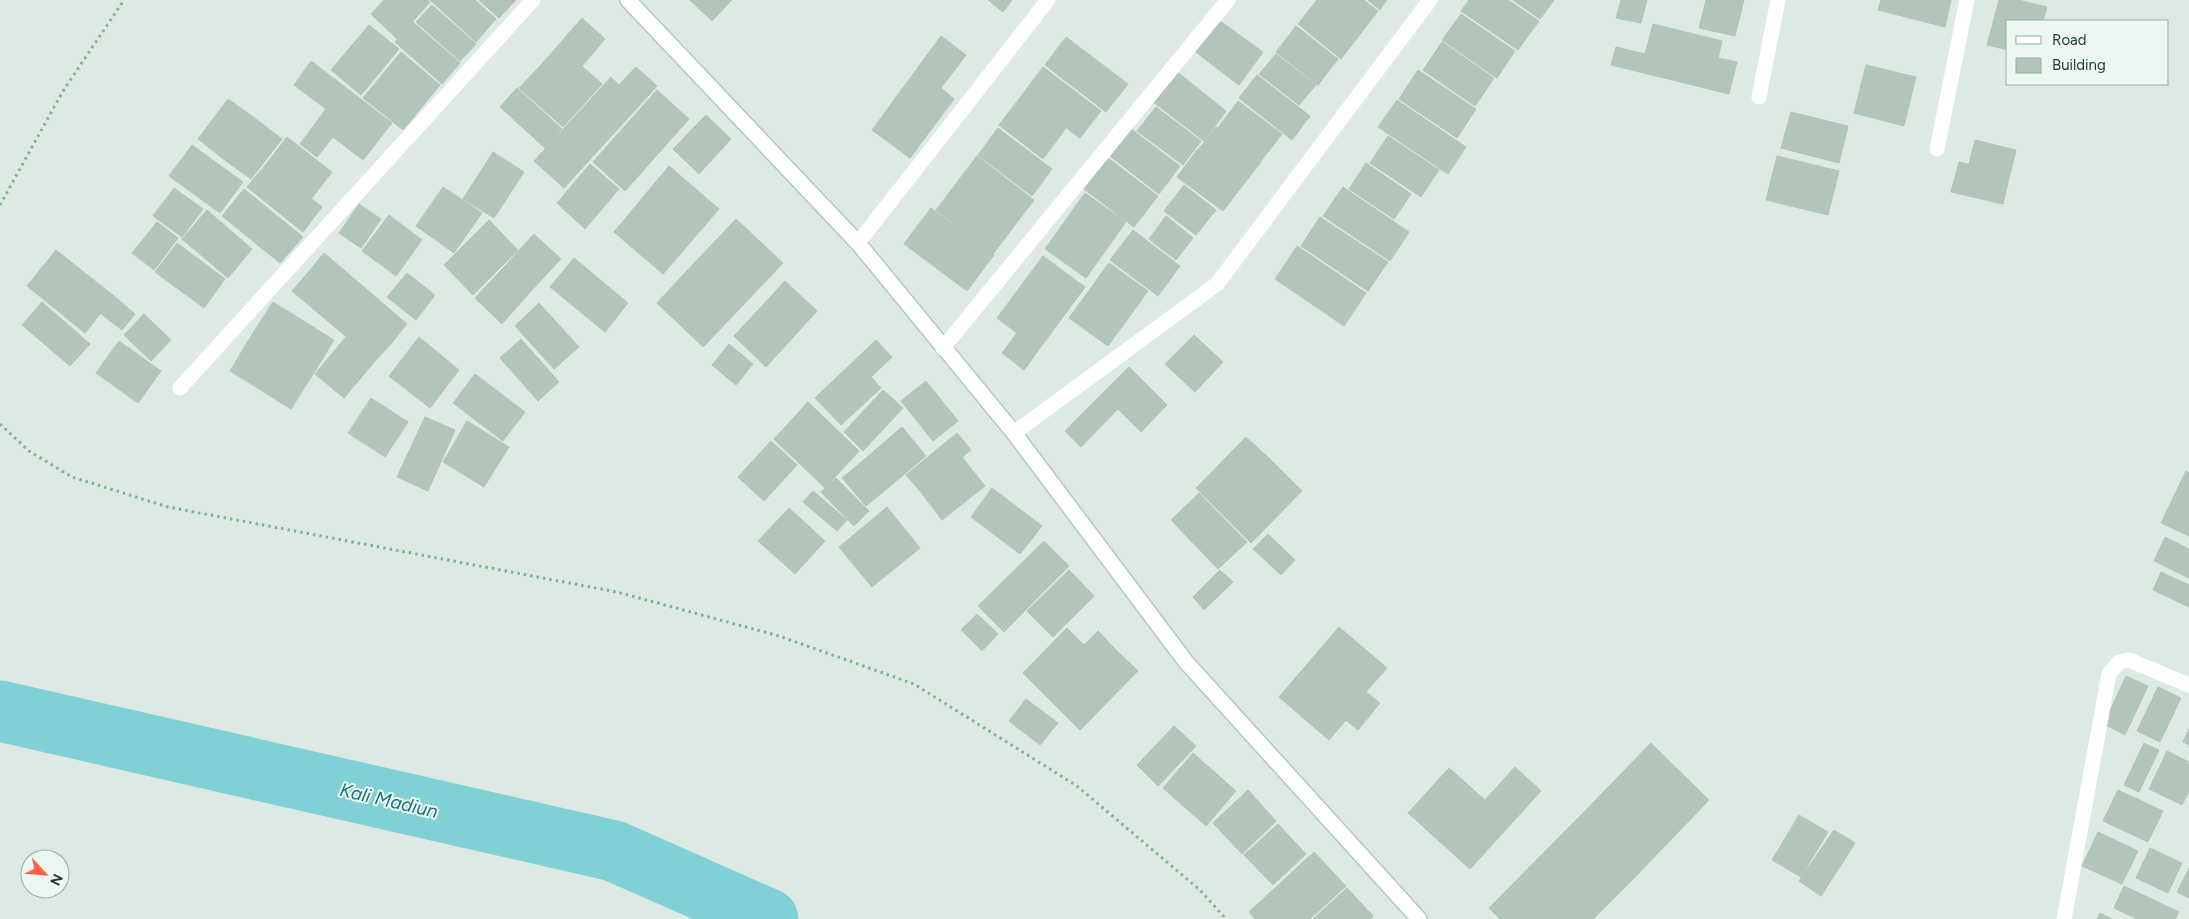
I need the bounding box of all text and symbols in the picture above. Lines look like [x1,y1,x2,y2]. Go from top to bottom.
legend [2006,20,2169,85]
text: Road [2052,31,2087,49]
text: Building [2052,56,2106,74]
water label: Kali Madiun [338,778,441,823]
north arrow [20,849,70,899]
text: N [46,871,66,888]

